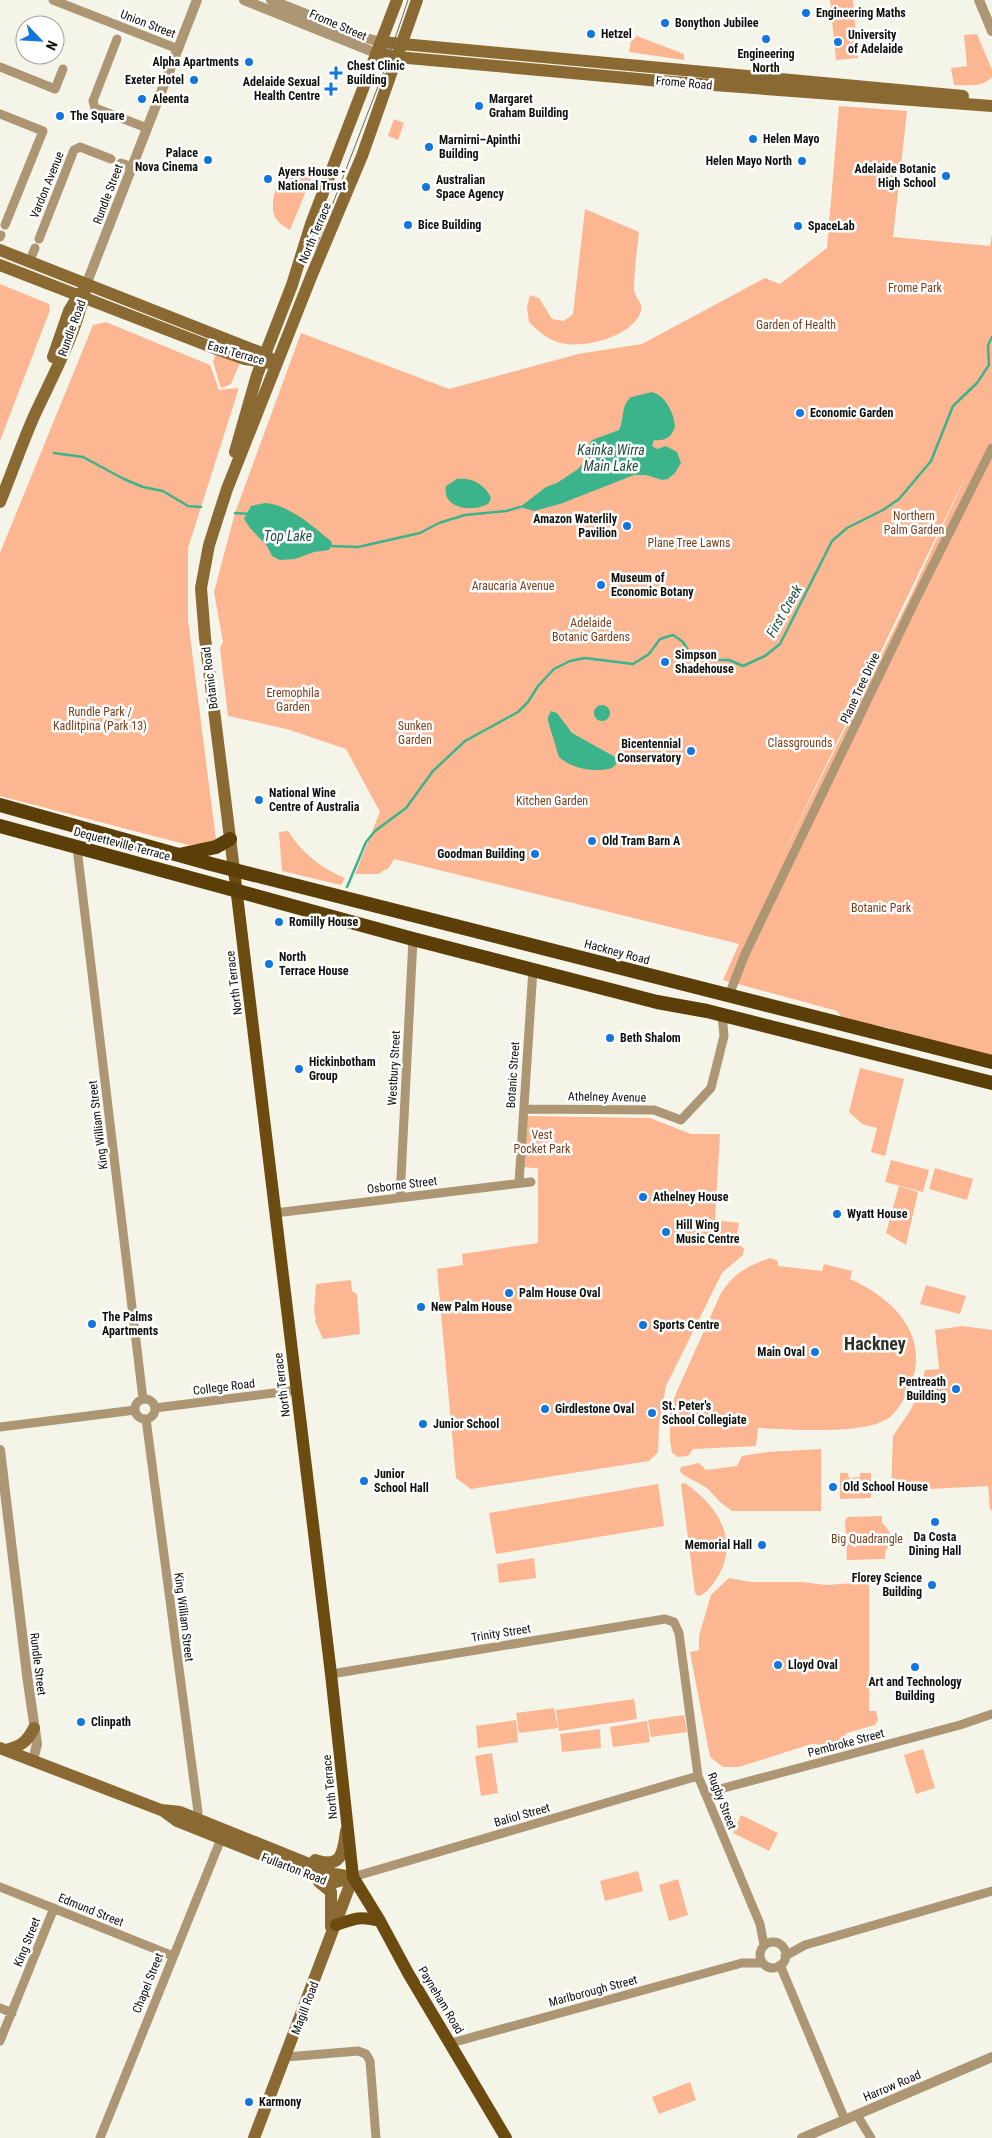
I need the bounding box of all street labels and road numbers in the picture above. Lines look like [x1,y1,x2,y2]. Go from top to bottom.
street label: Union Street [118,7,178,41]
street label: Frome Street [307,7,369,43]
street label: Frome Road [655,74,713,92]
street label: Vardon Avenue [27,149,67,220]
street label: Rundle Street [90,162,126,226]
street label: North Terrace [296,200,334,265]
street label: Rundle Road [55,298,89,358]
street label: East Terrace [206,338,266,368]
street label: Botanic Road [199,646,221,710]
street label: Plane Tree Drive [838,650,883,726]
street label: Dequetteville Terrace [72,824,172,864]
street label: Hackney Road [583,937,651,967]
street label: North Terrace [223,950,245,1016]
street label: Westbury Street [385,1030,403,1106]
street label: Botanic Street [504,1041,522,1109]
street label: King William Street [86,1079,110,1170]
street label: Athelney Avenue [568,1089,647,1105]
street label: Osborne Street [366,1174,438,1196]
street label: North Terrace [271,1352,293,1418]
street label: College Road [192,1376,256,1398]
street label: King William Street [172,1572,196,1663]
street label: Trinity Street [470,1621,532,1645]
street label: Rundle Street [27,1632,49,1697]
street label: Pembroke Street [806,1726,886,1760]
street label: North Terrace [320,1754,340,1820]
street label: Rugby Street [705,1771,739,1832]
street label: Baliol Street [492,1800,552,1830]
street label: Fullarton Road [259,1850,329,1888]
street label: Edmund Street [56,1891,126,1930]
street label: King Street [11,1915,43,1969]
street label: Chapel Street [130,1951,167,2015]
street label: Payneham Road [415,1964,467,2036]
street label: Marlborough Street [547,1972,639,2010]
street label: Magill Road [288,1979,322,2037]
street label: Harrow Road [861,2068,923,2104]

